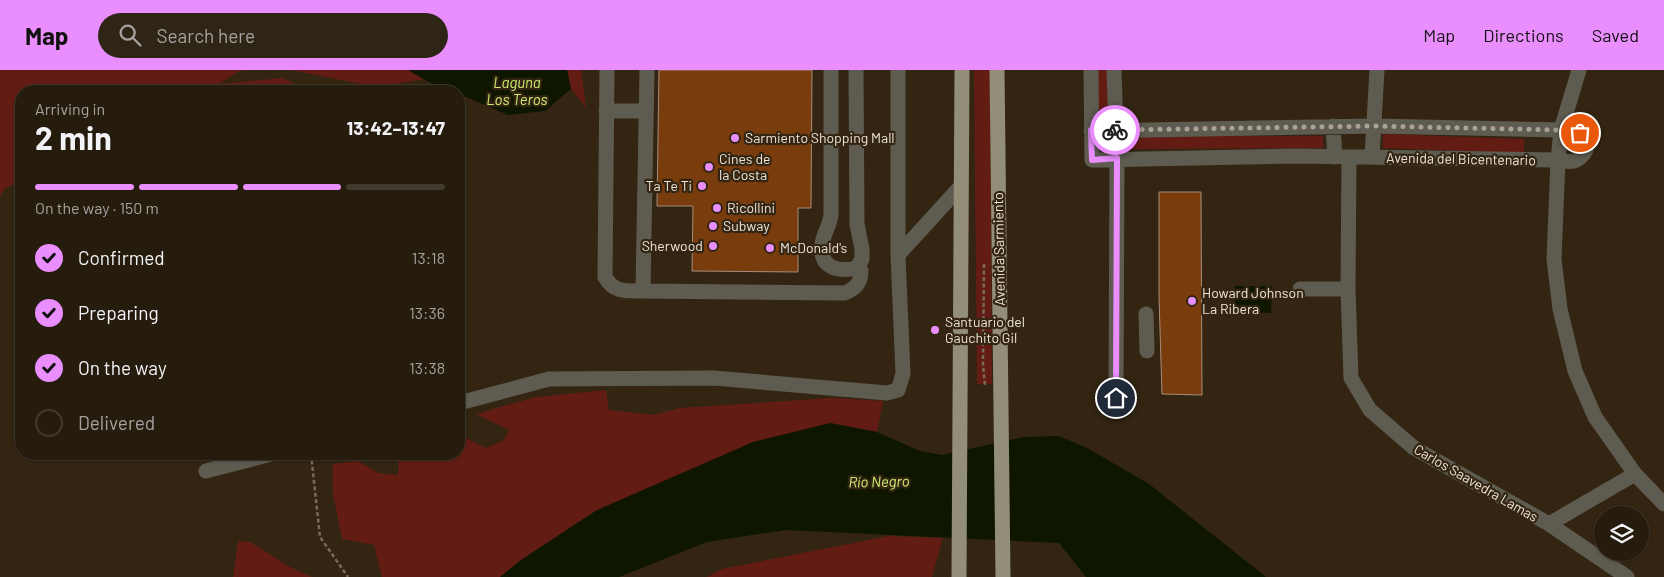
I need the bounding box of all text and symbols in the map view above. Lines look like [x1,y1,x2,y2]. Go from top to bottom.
search box [98,13,448,58]
text: Map [25,21,68,50]
icon: search [116,21,144,49]
text: Search here [156,24,255,47]
text: Map [1423,24,1455,46]
text: Directions [1483,24,1564,46]
text: Saved [1592,24,1639,46]
water label: Laguna Los Teros [486,73,548,108]
text: Arriving in [35,99,105,118]
courier [1090,105,1140,155]
pin [1559,112,1601,154]
text: 13:42–13:47 [346,116,445,139]
icon: bike [1101,116,1129,144]
text: 2 min [35,118,112,156]
icon: bag [1566,119,1594,147]
place label: Sarmiento Shopping Mall [745,129,895,146]
marker: Sarmiento Shopping Mall [729,132,741,144]
street label: Avenida del Bicentenario [1386,149,1536,168]
place label: Cines de la Costa [719,150,771,183]
marker: Cines de la Costa [703,161,715,173]
place label: Ta Te Ti [646,177,692,194]
marker: Ta Te Ti [696,180,708,192]
street label: Avenida Sarmiento [989,192,1008,306]
text: On the way · 150 m [35,198,159,217]
place label: Ricollini [727,199,775,216]
marker: Ricollini [711,202,723,214]
place label: Subway [723,217,770,234]
marker: Subway [707,220,719,232]
place label: Sherwood [642,237,703,254]
place label: McDonald's [780,239,848,256]
marker: Sherwood [707,240,719,252]
marker: McDonald's [764,242,776,254]
icon: check [35,244,63,272]
text: Confirmed [78,246,165,269]
text: 13:18 [412,248,445,267]
place label: Howard Johnson La Ribera [1202,284,1304,317]
marker: Howard Johnson La Ribera [1186,295,1198,307]
icon: check [35,299,63,327]
text: Preparing [78,301,159,324]
text: 13:36 [409,303,445,322]
place label: Santuario del Gauchito Gil [945,313,1025,346]
marker: Santuario del Gauchito Gil [929,324,941,336]
icon: check [35,354,63,382]
text: On the way [78,356,167,379]
text: 13:38 [409,358,445,377]
pin [1095,377,1137,419]
icon: home [1102,384,1130,412]
text: Delivered [78,411,155,434]
street label: Carlos Saavedra Lamas [1411,440,1542,525]
water label: Río Negro [848,471,910,491]
map controls [1594,506,1649,561]
button: layers [1594,506,1649,561]

